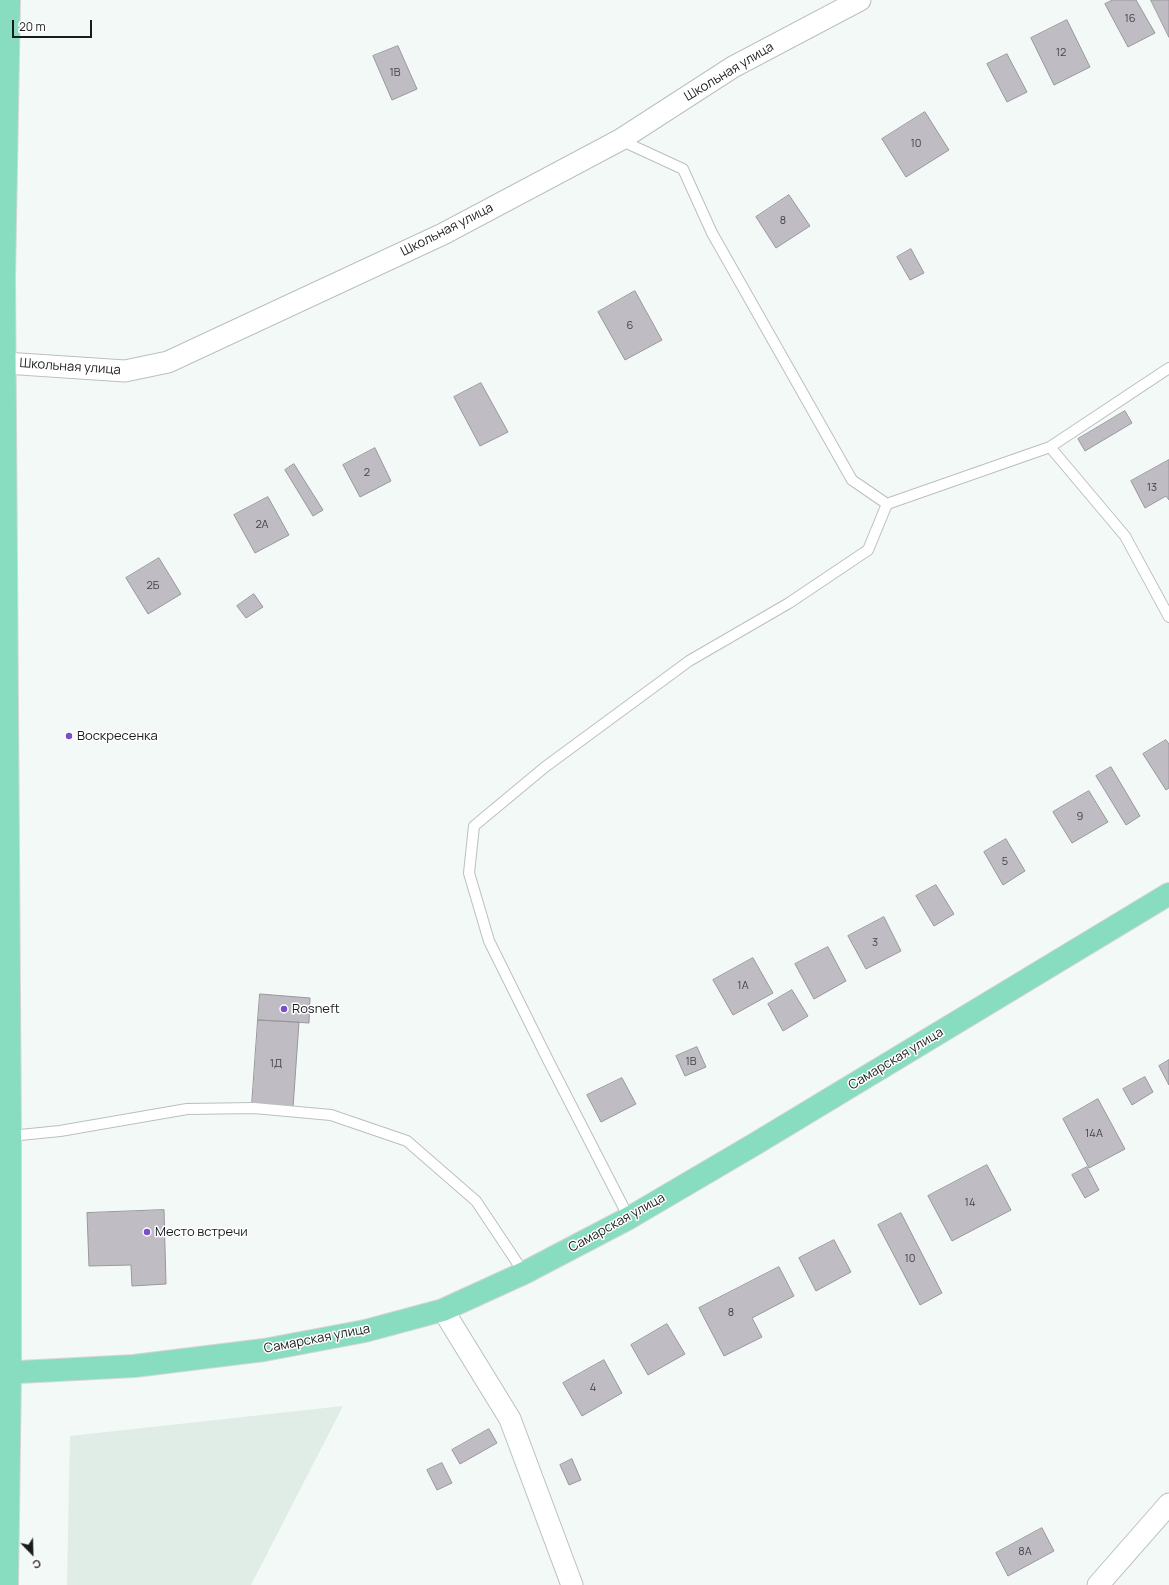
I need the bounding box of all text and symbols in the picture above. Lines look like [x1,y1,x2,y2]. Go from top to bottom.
scale bar [14,12,94,38]
house number: 16 [1124,12,1136,26]
text: 20 m [19,18,46,35]
street label: Школьная улица [682,39,776,105]
house number: 12 [1056,46,1066,60]
house number: 1В [389,66,401,80]
house number: 10 [911,137,921,151]
street label: Школьная улица [398,200,496,260]
house number: 8 [780,214,786,228]
house number: 6 [627,319,633,333]
street label: Школьная улица [19,356,121,378]
house number: 2 [364,466,370,480]
house number: 13 [1147,481,1157,495]
house number: 2А [255,518,269,532]
house number: 2Б [147,579,159,593]
place label: Воскресенка [77,728,158,744]
marker: Воскресенка [64,731,74,741]
house number: 9 [1077,810,1083,824]
house number: 5 [1002,855,1008,869]
house number: 3 [872,936,878,950]
house number: 1А [737,979,749,993]
place label: Rosneft [292,1001,340,1017]
marker: Rosneft [279,1004,289,1014]
street label: Самарская улица [846,1025,946,1093]
house number: 1В [685,1055,697,1069]
house number: 1Д [270,1057,282,1071]
house number: 14А [1085,1127,1103,1141]
street label: Самарская улица [566,1190,668,1256]
house number: 14 [965,1196,975,1210]
place label: Место встречи [155,1224,248,1240]
marker: Место встречи [142,1227,152,1237]
house number: 10 [905,1252,915,1266]
house number: 8 [728,1306,734,1320]
street label: Самарская улица [263,1321,371,1357]
house number: 4 [590,1381,596,1395]
north arrow [12,1533,52,1573]
house number: 8А [1018,1545,1032,1559]
text: С [30,1556,44,1573]

